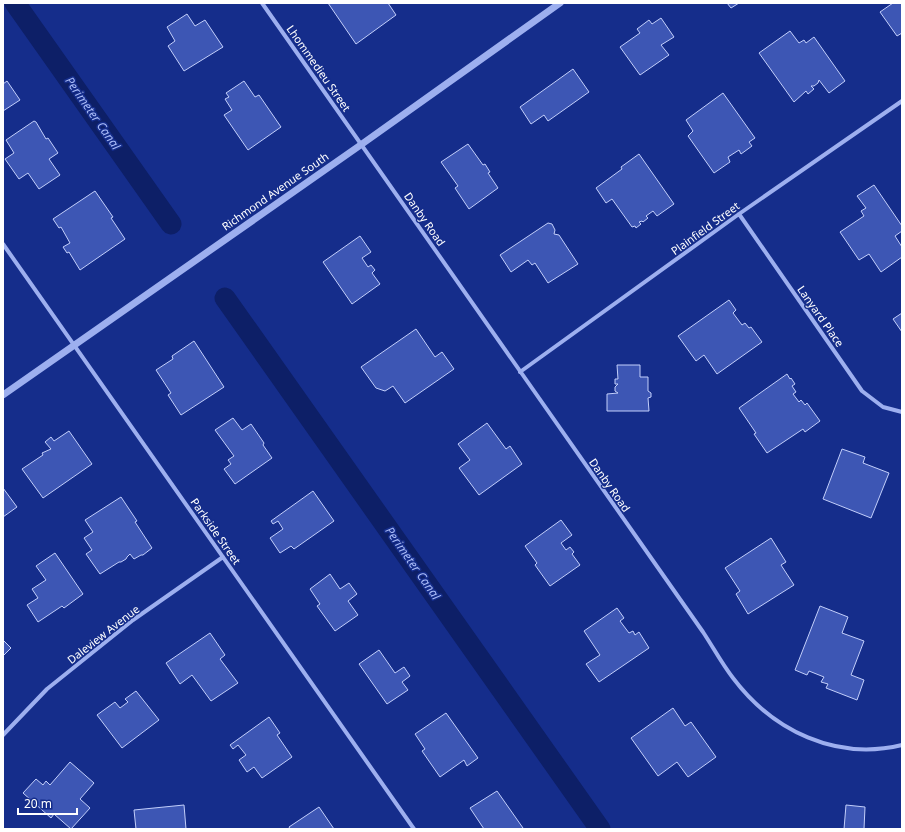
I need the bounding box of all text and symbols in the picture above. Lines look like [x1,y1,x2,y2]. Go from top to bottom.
street label: Lhommedieu Street [284,22,354,114]
water label: Perimeter Canal [61,73,125,154]
street label: Richmond Avenue South [219,148,331,234]
street label: Danby Road [401,189,449,249]
street label: Plainfield Street [668,198,742,258]
street label: Lanyard Place [794,282,848,350]
street label: Danby Road [586,455,634,515]
street label: Parkside Street [188,495,244,567]
water label: Perimeter Canal [381,523,445,604]
street label: Daleview Avenue [64,601,142,667]
scale bar [18,790,77,816]
text: 20 m [24,795,52,812]

